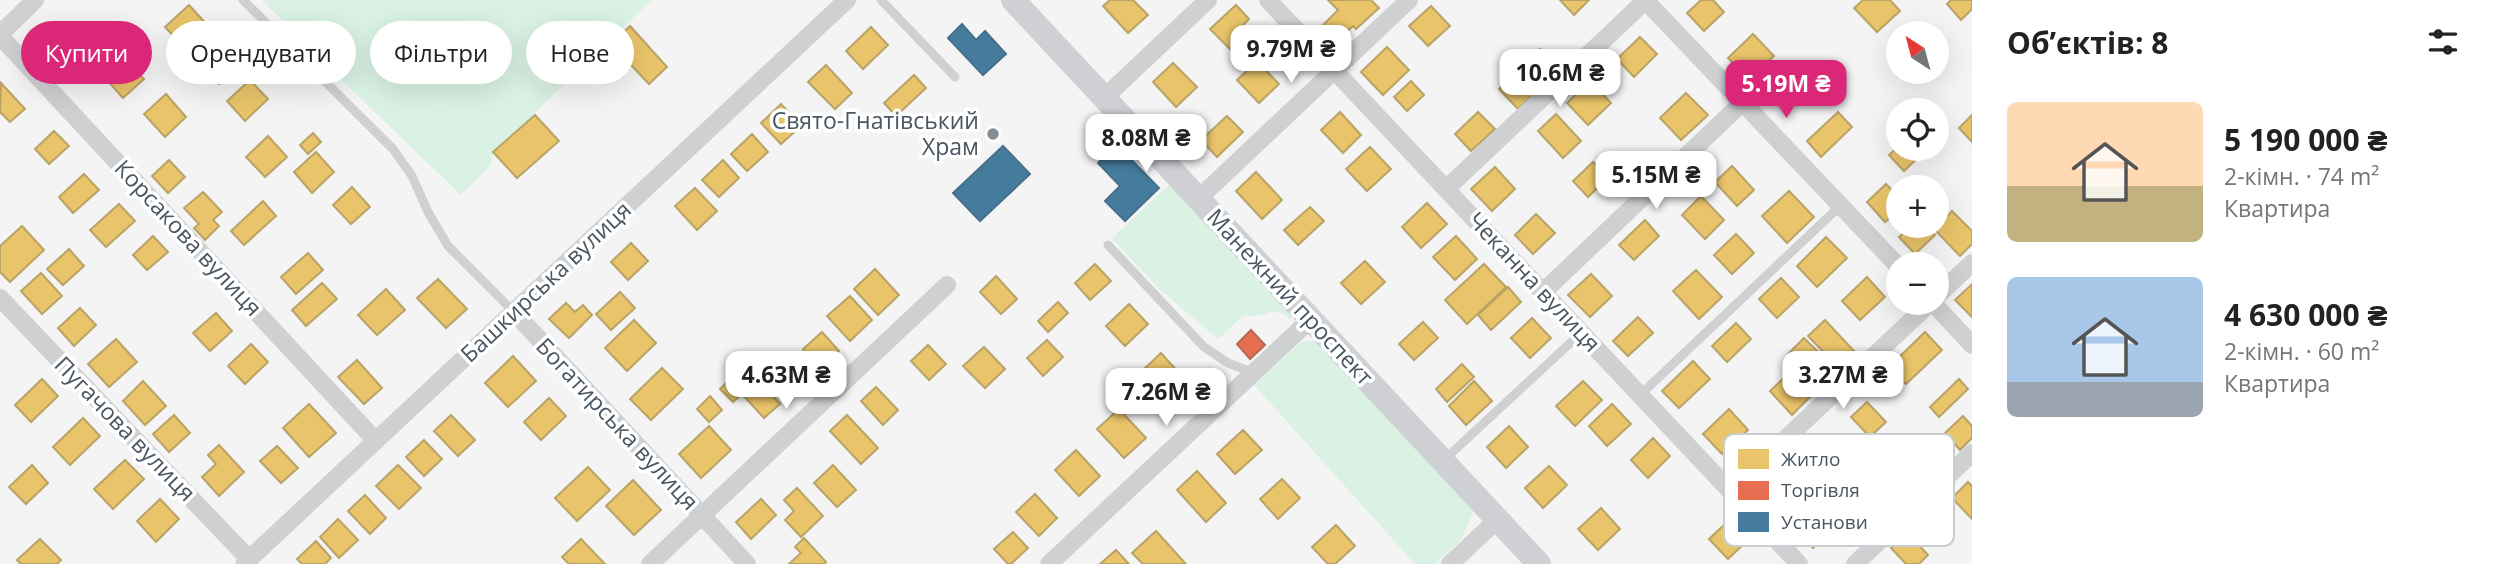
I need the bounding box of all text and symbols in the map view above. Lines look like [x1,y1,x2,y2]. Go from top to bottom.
chip: Купити [21,21,152,84]
chip: Орендувати [166,21,356,84]
chip: Фільтри [370,21,512,84]
chip: Нове [526,21,634,84]
north arrow [1886,21,1950,84]
map controls [1886,21,1949,315]
text: Об’єктів: 8 [2007,22,2168,63]
icon: filters [2424,23,2462,61]
pin: 9.79M ₴ [1226,25,1356,85]
text: 9.79M ₴ [1246,32,1336,64]
pin: 10.6M ₴ [1495,50,1625,109]
text: 10.6M ₴ [1515,56,1605,88]
pin: 5.19M ₴ [1721,60,1851,120]
text: 5.19M ₴ [1741,67,1831,99]
button: locate [1886,98,1949,161]
place label: Свято-Гнатівський Храм [772,104,979,162]
pin: 8.08M ₴ [1081,114,1211,174]
text: 5 190 000 ₴ [2224,119,2387,160]
text: 8.08M ₴ [1101,121,1191,153]
marker: Свято-Гнатівський Храм [985,126,1001,142]
icon: home [2063,130,2147,214]
street label: Корсакова вулиця [108,152,270,322]
pin: 5.15M ₴ [1591,152,1721,211]
text: 5.15M ₴ [1611,158,1701,190]
text: 2-кімн. · 74 m² [2224,160,2379,192]
button: + [1886,175,1949,238]
text: Квартира [2224,192,2330,224]
street label: Башкирська вулиця [453,194,638,369]
street label: Манежний проспект [1200,201,1381,392]
street label: Чеканна вулиця [1461,204,1608,358]
button: − [1886,252,1949,315]
text: 4 630 000 ₴ [2224,294,2387,335]
icon: home [2063,305,2147,389]
street label: Богатирська вулиця [529,330,706,517]
text: 2-кімн. · 60 m² [2224,335,2379,367]
street label: Пугачова вулиця [48,349,203,508]
pin: 4.63M ₴ [721,352,851,411]
pin: 3.27M ₴ [1778,352,1908,411]
text: 4.63M ₴ [741,358,831,390]
text: 3.27M ₴ [1798,358,1888,390]
text: Квартира [2224,367,2330,399]
pin: 7.26M ₴ [1101,368,1231,428]
text: 7.26M ₴ [1121,375,1211,407]
legend [1724,434,1954,546]
text: Житло [1781,446,1840,472]
text: Торгівля [1781,477,1860,503]
text: Установи [1781,509,1868,535]

